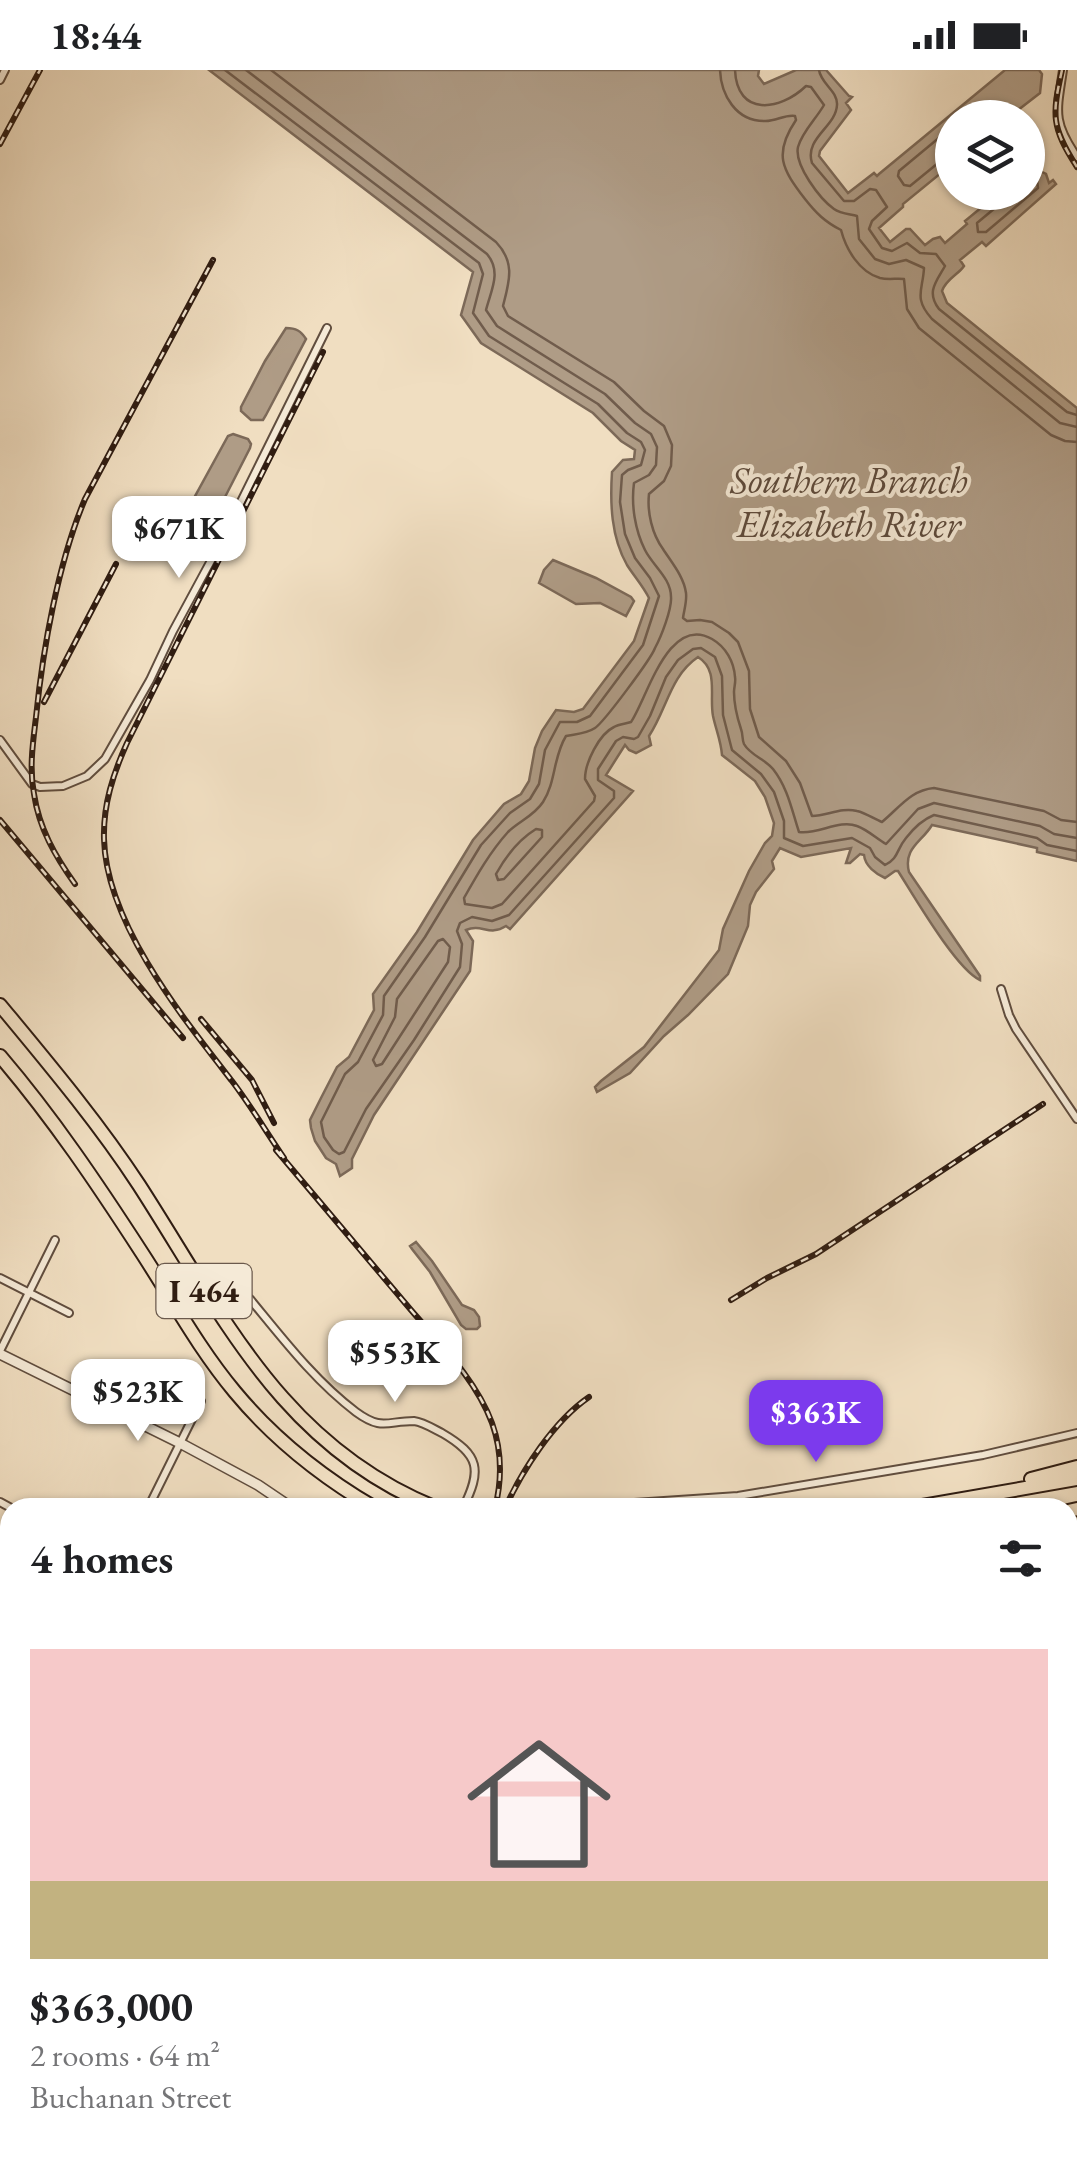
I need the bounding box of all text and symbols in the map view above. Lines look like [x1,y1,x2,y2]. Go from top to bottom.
text: 18:44 [50,11,141,60]
map controls [935,100,1045,210]
button: layers [935,100,1045,210]
water label: Southern Branch Elizabeth River [729,455,968,548]
pin: $671K [109,496,249,581]
text: $671K [134,507,224,549]
road number: I 464 [156,1264,252,1318]
pin: $553K [325,1320,465,1405]
text: $553K [350,1331,440,1373]
pin: $523K [68,1359,208,1444]
text: $523K [93,1370,183,1412]
pin: $363K [746,1380,886,1465]
text: $363K [771,1391,861,1433]
text: 4 homes [30,1531,173,1586]
icon: filters [993,1531,1048,1586]
icon: home [449,1714,629,1894]
text: $363,000 [30,1979,193,2034]
text: 2 rooms · 64 m² [30,2034,220,2076]
text: Buchanan Street [30,2076,231,2118]

